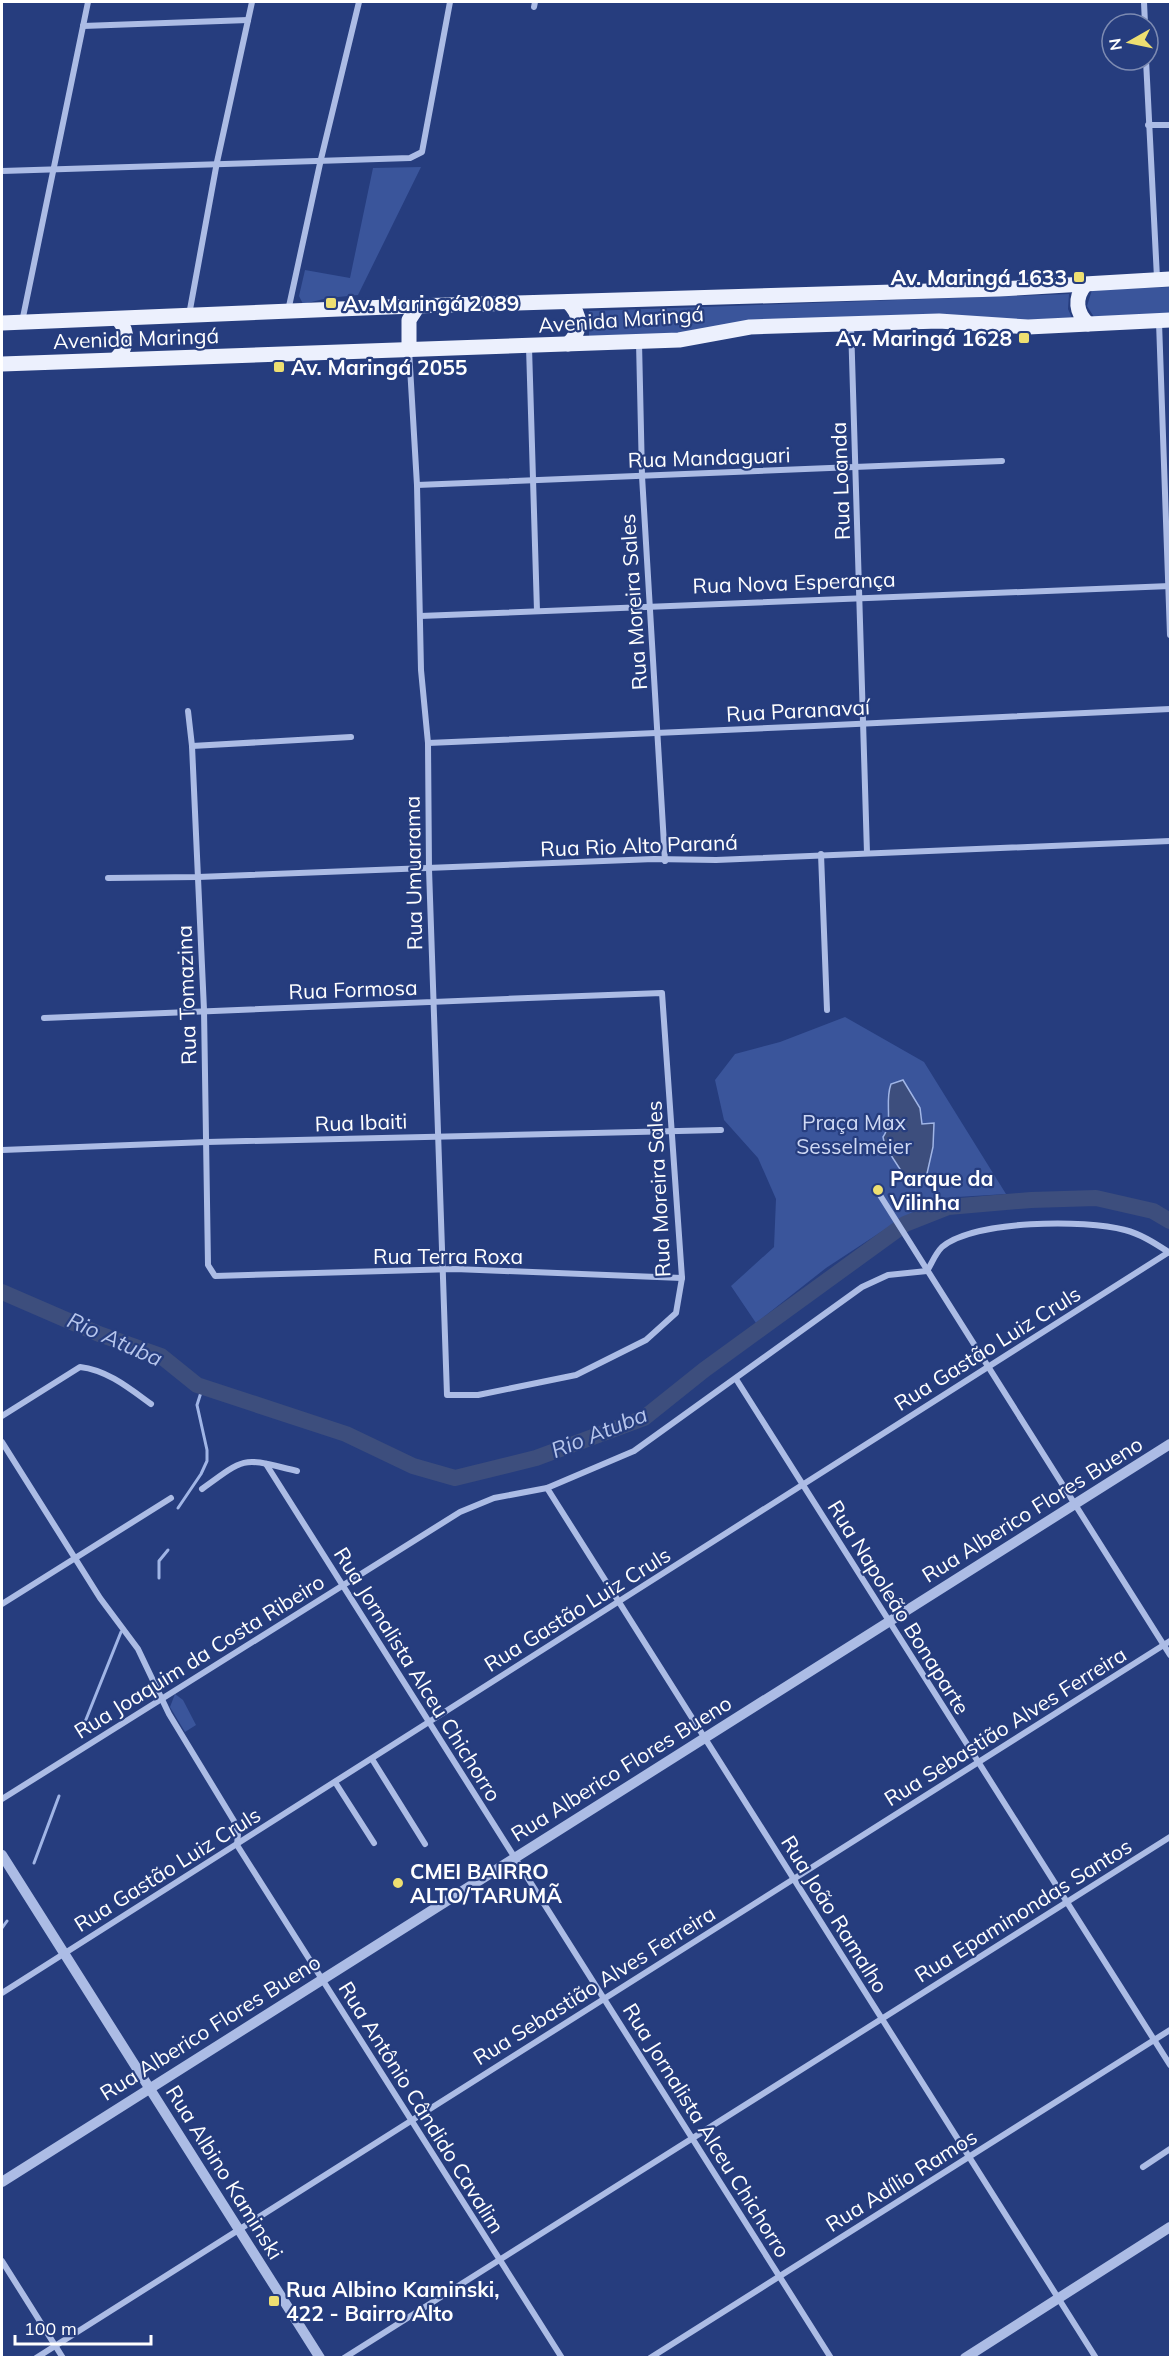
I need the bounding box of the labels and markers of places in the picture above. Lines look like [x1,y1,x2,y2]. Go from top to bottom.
place label: Av. Maringá 1633 [891,264,1067,290]
marker: Av. Maringá 1633 [1072,270,1086,284]
place label: Av. Maringá 2089 [343,290,519,316]
marker: Av. Maringá 2089 [324,296,338,310]
place label: Av. Maringá 1628 [836,325,1012,351]
marker: Av. Maringá 1628 [1017,331,1031,345]
place label: Av. Maringá 2055 [291,354,467,380]
marker: Av. Maringá 2055 [272,360,286,374]
place label: Parque da Vilinha [889,1165,993,1215]
marker: Parque da Vilinha [871,1183,885,1197]
place label: CMEI BAIRRO ALTO/TARUMÃ [410,1858,562,1908]
marker: CMEI BAIRRO ALTO/TARUMÃ [391,1876,405,1890]
place label: Rua Albino Kaminski, 422 - Bairro Alto [286,2276,499,2326]
marker: Rua Albino Kaminski, 422 - Bairro Alto [267,2294,281,2308]

